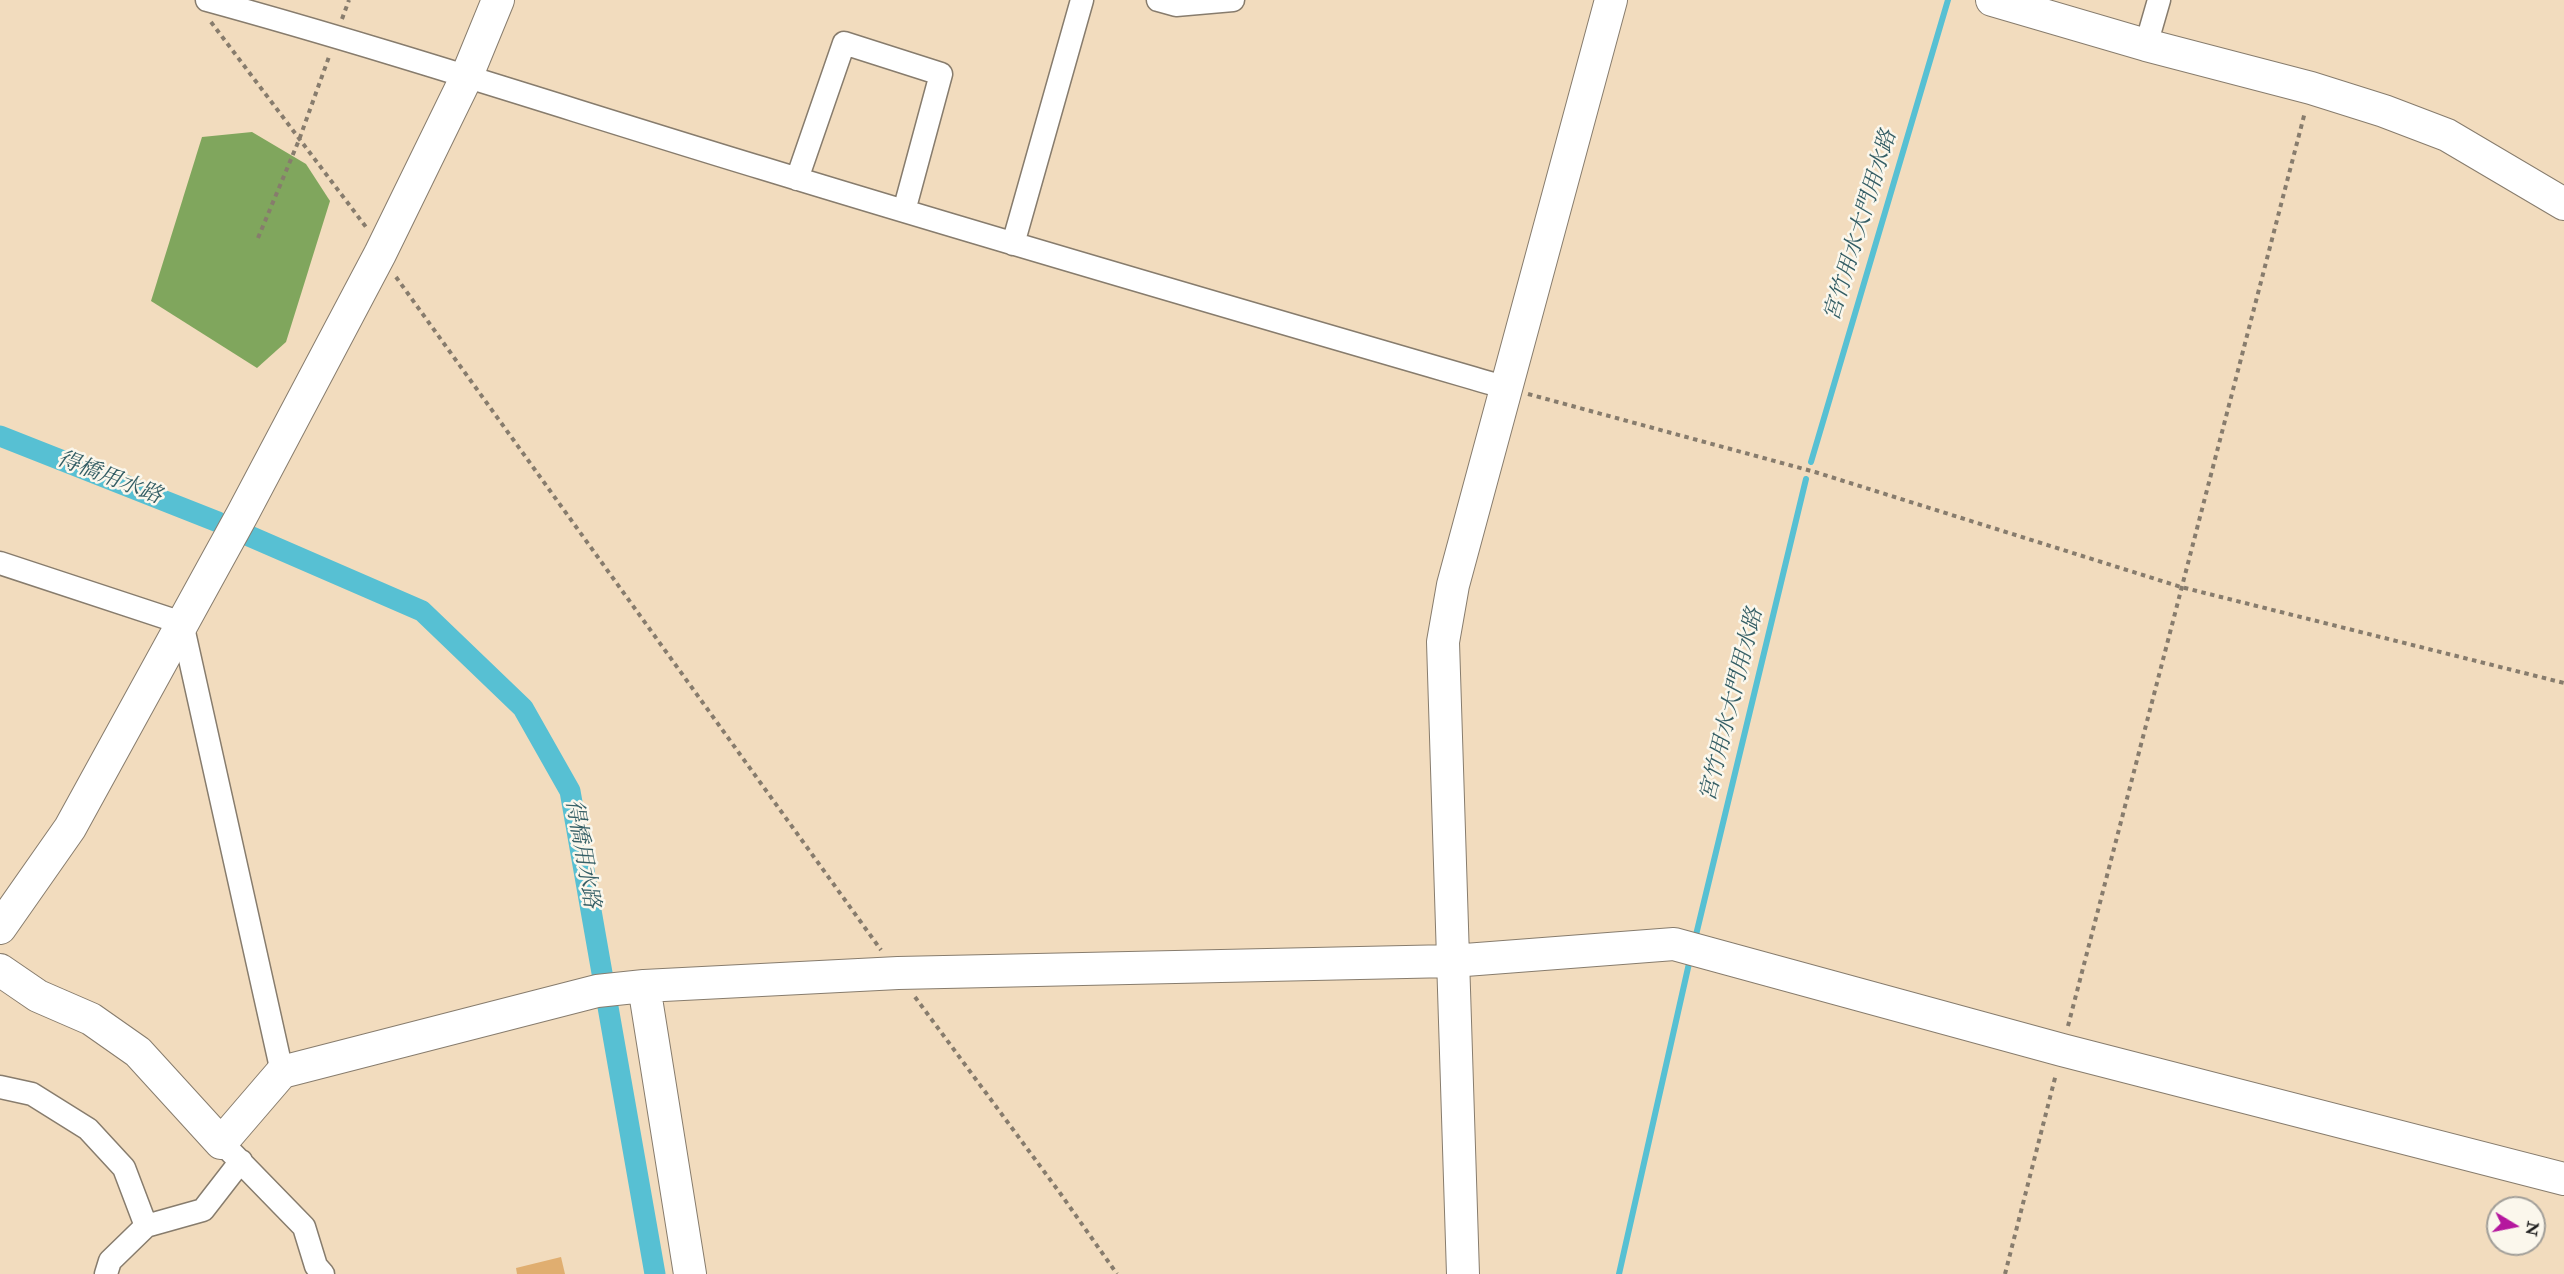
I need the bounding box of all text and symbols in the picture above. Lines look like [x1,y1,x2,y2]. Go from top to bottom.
water label: 宮竹用水大門用水路 [1820,127,1904,325]
water label: 得橋用水路 [53,447,165,511]
water label: 宮竹用水大門用水路 [1696,606,1770,804]
water label: 得橋用水路 [558,798,604,910]
north arrow [2486,1196,2546,1256]
text: N [2521,1220,2543,1238]

